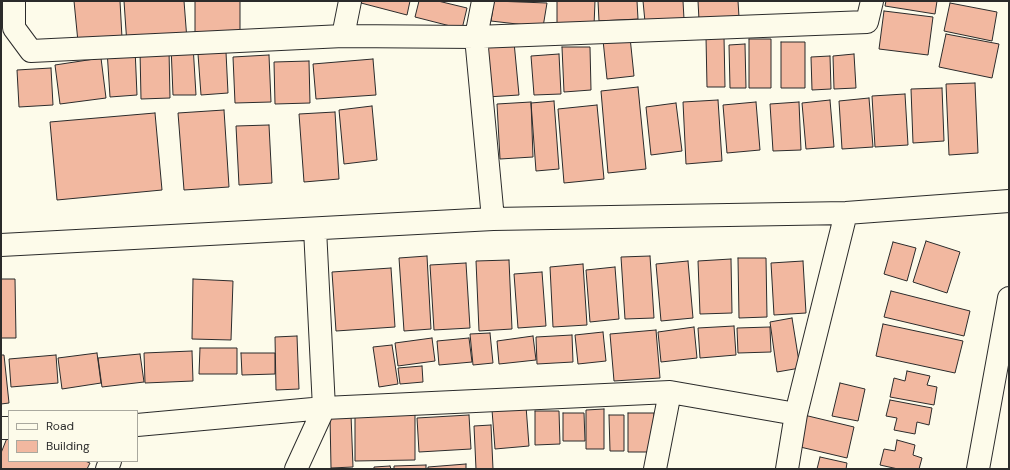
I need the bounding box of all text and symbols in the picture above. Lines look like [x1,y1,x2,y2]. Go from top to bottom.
legend [8,410,138,462]
text: Road [46,418,74,434]
text: Building [46,438,90,454]

